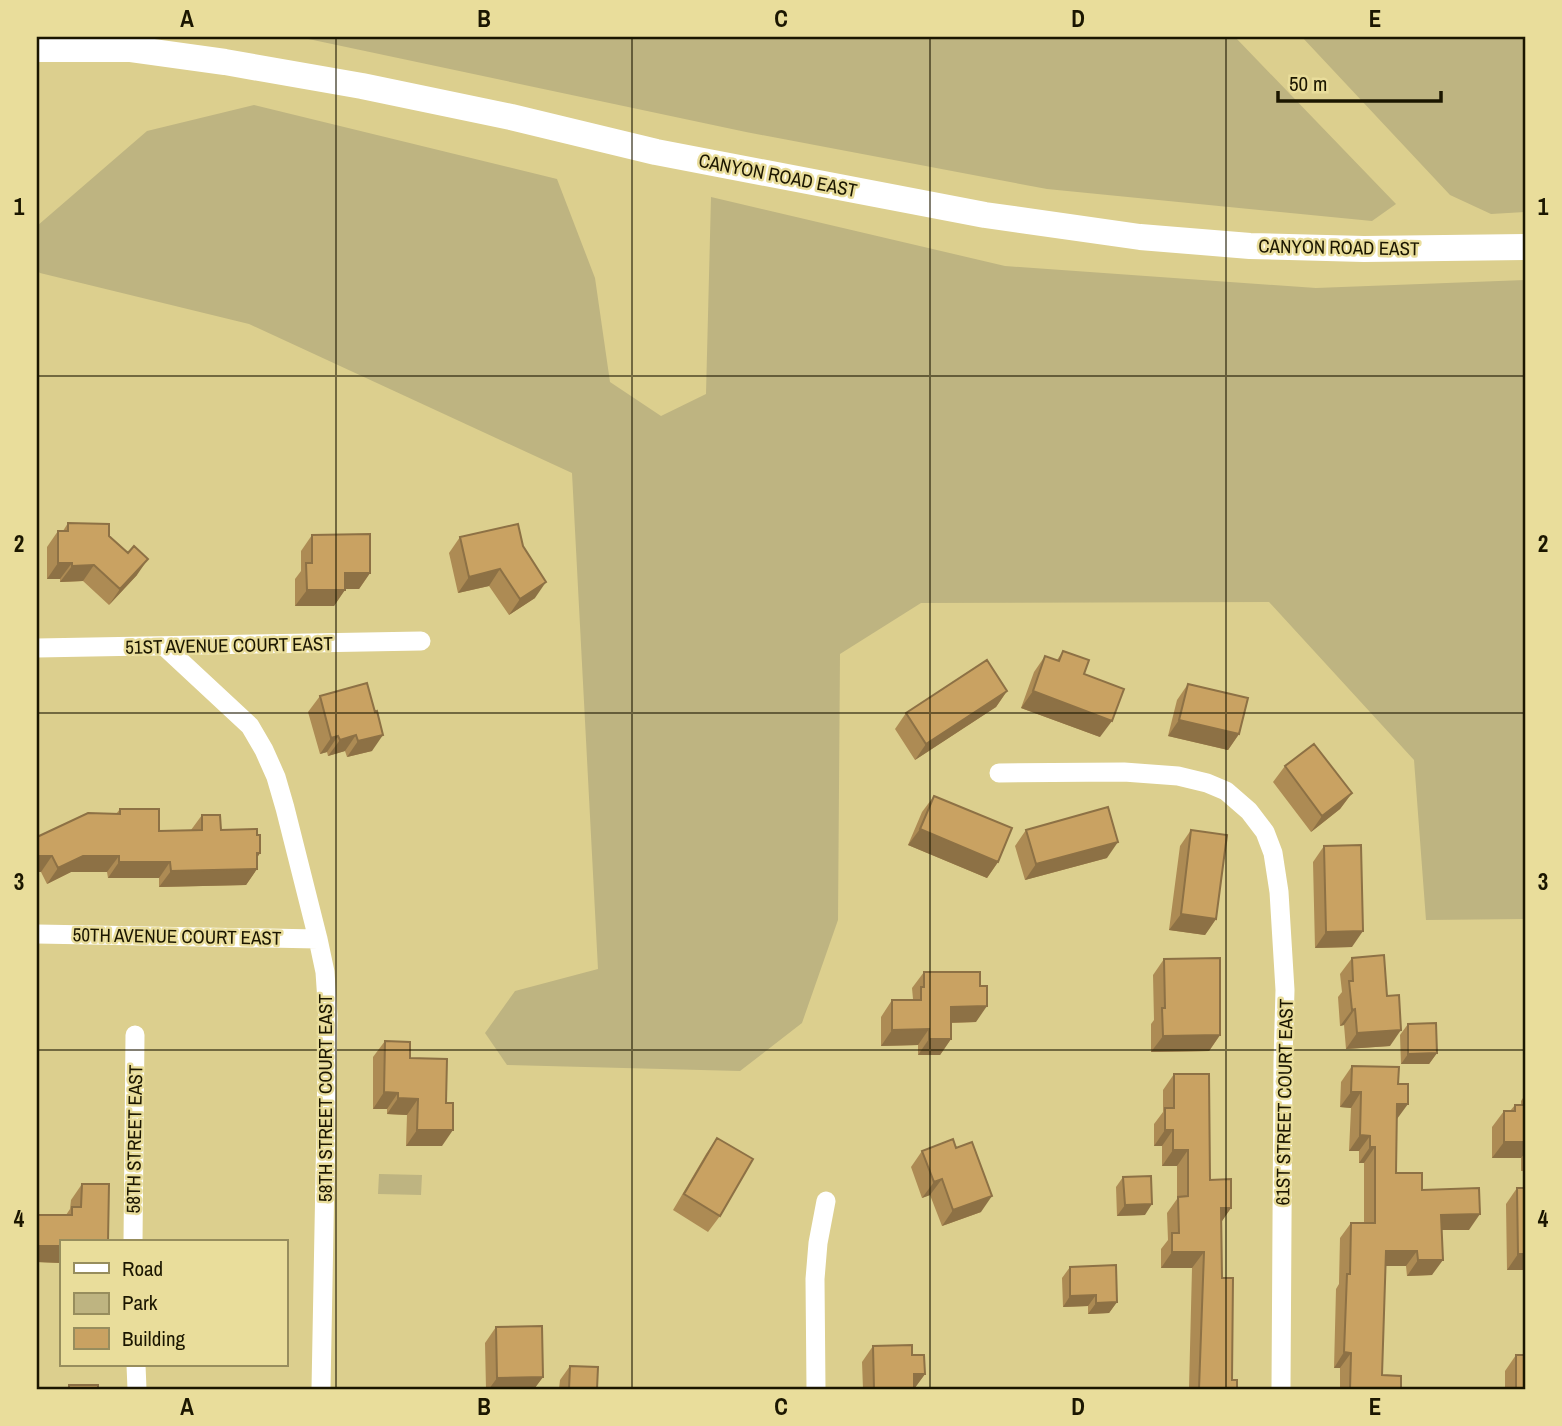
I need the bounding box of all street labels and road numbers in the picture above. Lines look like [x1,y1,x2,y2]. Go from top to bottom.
street label: CANYON ROAD EAST [696,147,860,203]
street label: CANYON ROAD EAST [1258,233,1420,261]
street label: 51ST AVENUE COURT EAST [125,630,333,660]
street label: 50TH AVENUE COURT EAST [72,921,282,951]
street label: 58TH STREET COURT EAST [312,994,338,1202]
street label: 61ST STREET COURT EAST [1269,998,1299,1206]
street label: 58TH STREET EAST [120,1064,148,1214]

